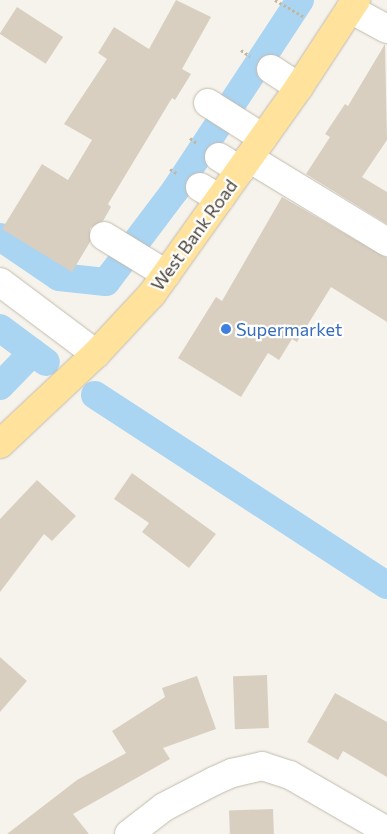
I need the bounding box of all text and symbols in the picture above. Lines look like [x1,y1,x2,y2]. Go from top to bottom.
street label: West Bank Road [146,175,242,295]
place label: Supermarket [236,318,342,340]
marker: Supermarket [220,323,232,335]

